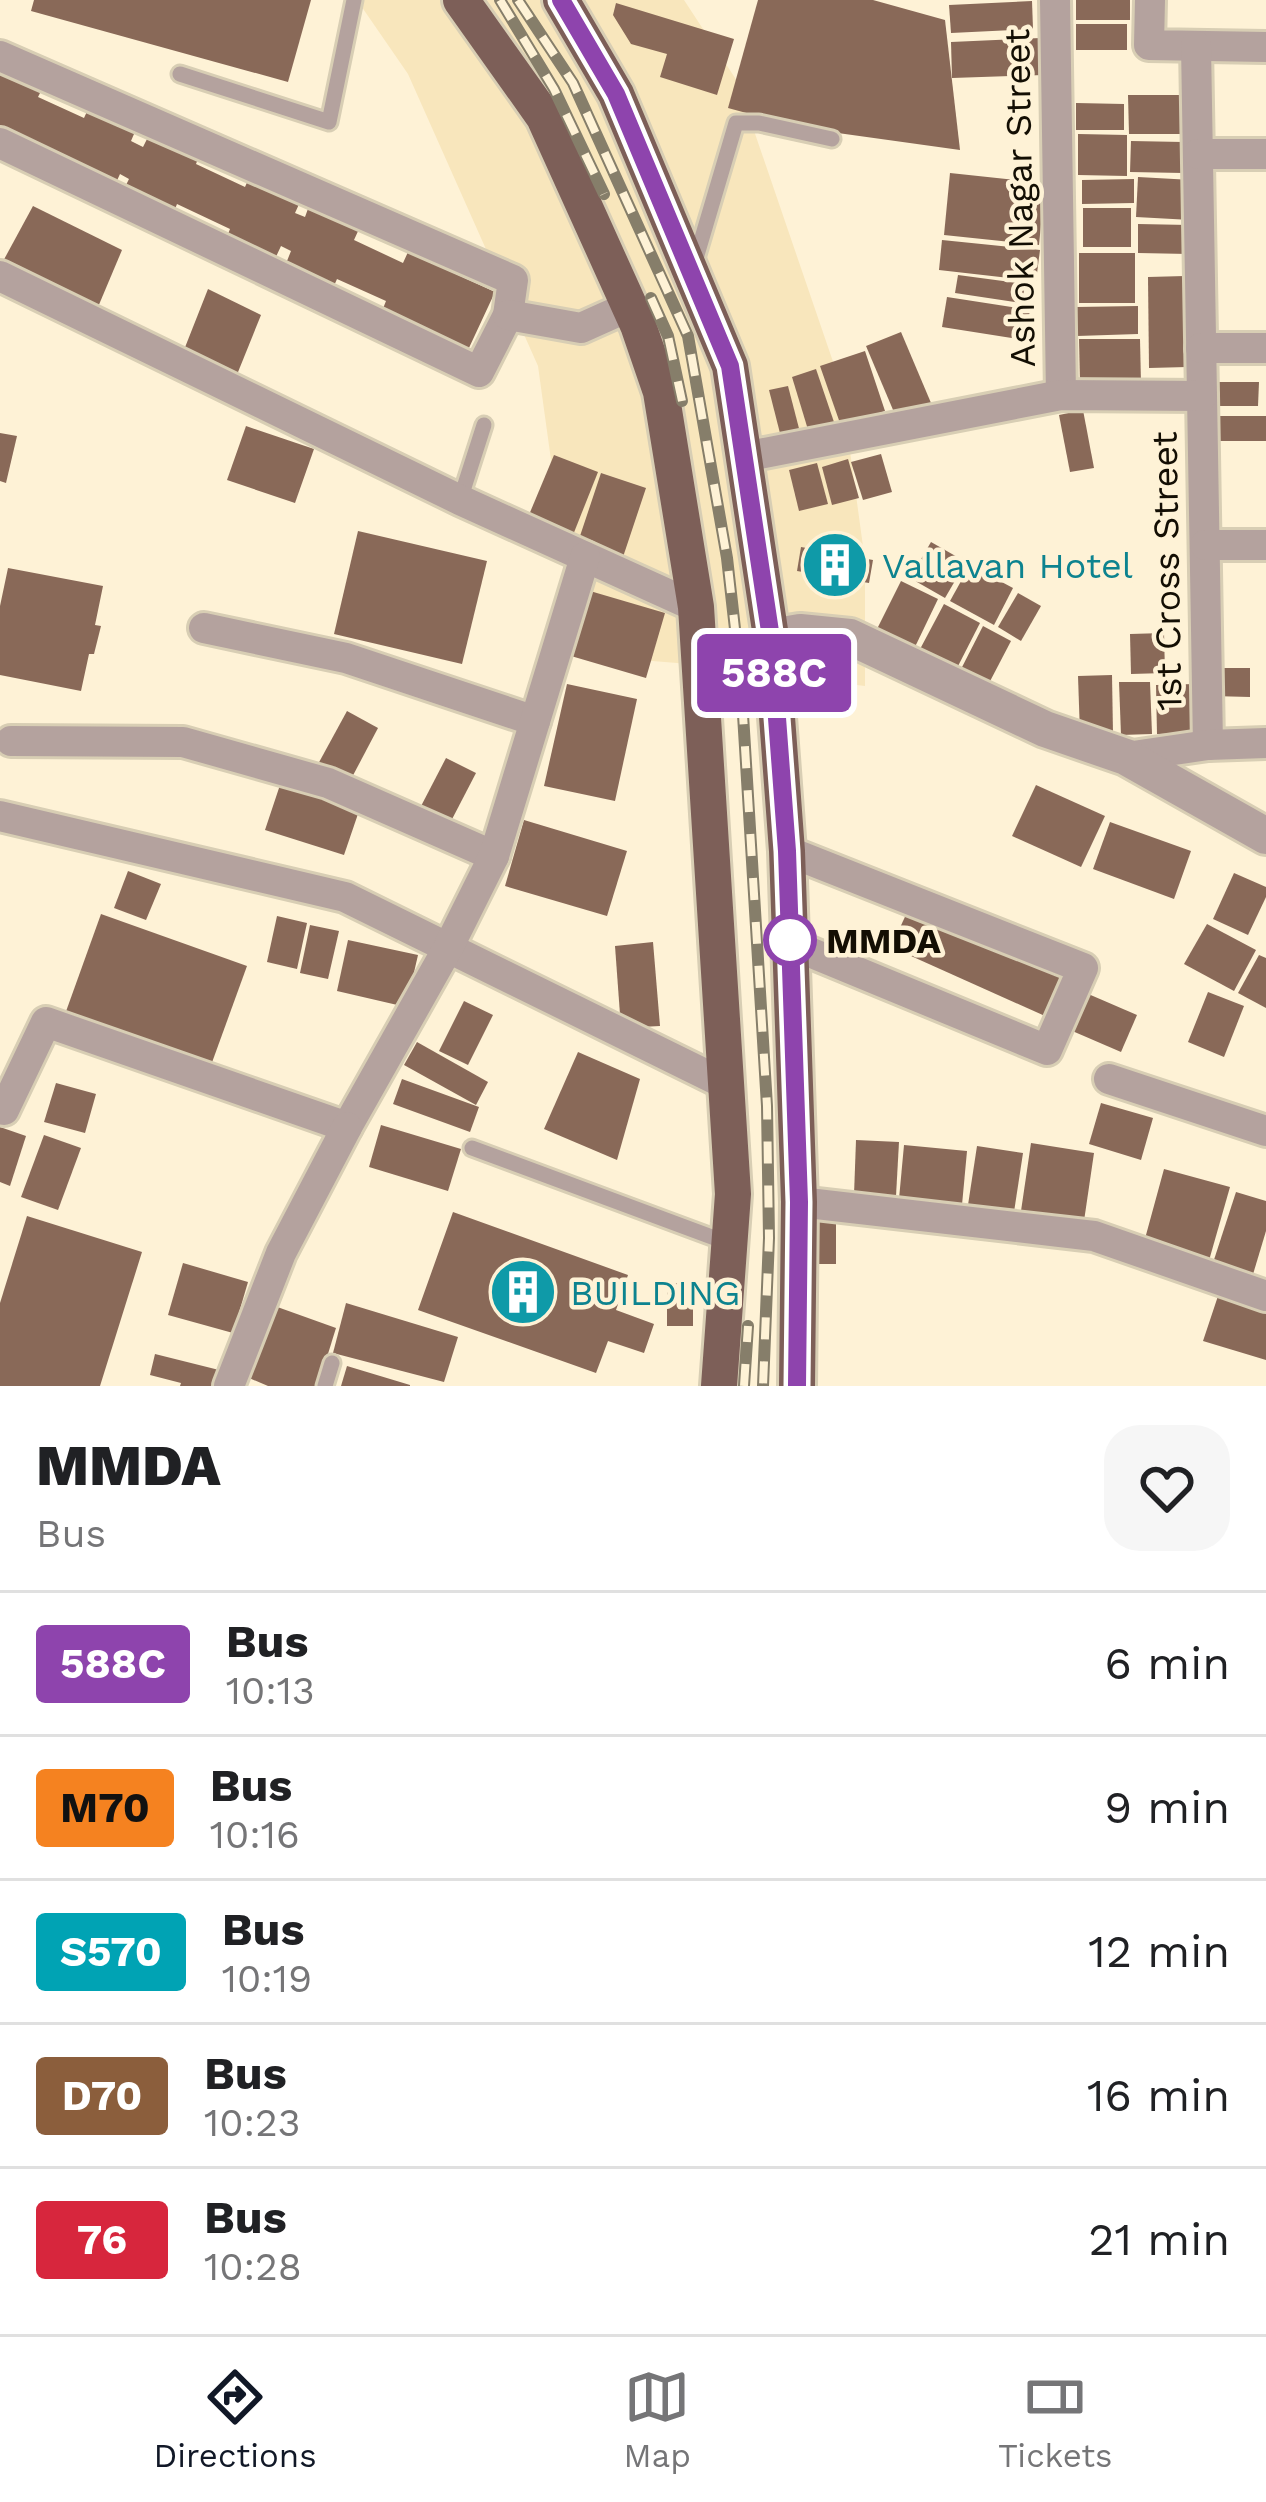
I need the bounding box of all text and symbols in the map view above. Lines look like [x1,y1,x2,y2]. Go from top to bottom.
street label: Ashok Nagar Street [996,28,1044,368]
street label: 1st Cross Street [1144,431,1190,711]
building icon: Vallavan Hotel [800,530,870,600]
place label: Vallavan Hotel [882,545,1133,587]
line badge: 588C [690,634,858,712]
text: 588C [721,648,827,697]
marker: MMDA [765,915,815,965]
place label: MMDA [826,920,941,962]
building icon: BUILDING [488,1257,558,1327]
place label: BUILDING [570,1272,740,1314]
button: heart [1104,1425,1230,1551]
text: MMDA [36,1432,220,1499]
text: Bus [36,1511,106,1556]
text: Bus [226,1615,308,1668]
text: 6 min [1105,1637,1230,1690]
text: 588C [60,1639,166,1688]
text: 10:13 [226,1668,315,1713]
text: Bus [210,1759,292,1812]
text: 9 min [1104,1781,1230,1834]
text: M70 [60,1783,150,1832]
text: 10:16 [210,1812,300,1857]
text: Bus [222,1903,304,1956]
text: 12 min [1088,1925,1230,1978]
text: S570 [60,1927,162,1976]
text: 10:19 [222,1956,312,2001]
text: Bus [204,2047,287,2100]
text: 16 min [1087,2069,1230,2122]
text: D70 [62,2071,142,2120]
text: 10:23 [204,2100,301,2145]
text: Bus [204,2191,287,2244]
text: 21 min [1088,2213,1230,2266]
text: 76 [77,2215,127,2264]
text: 10:28 [204,2244,302,2289]
tab: Directions [154,2364,317,2475]
tab: Map [624,2364,691,2475]
tab: Tickets [998,2364,1113,2475]

